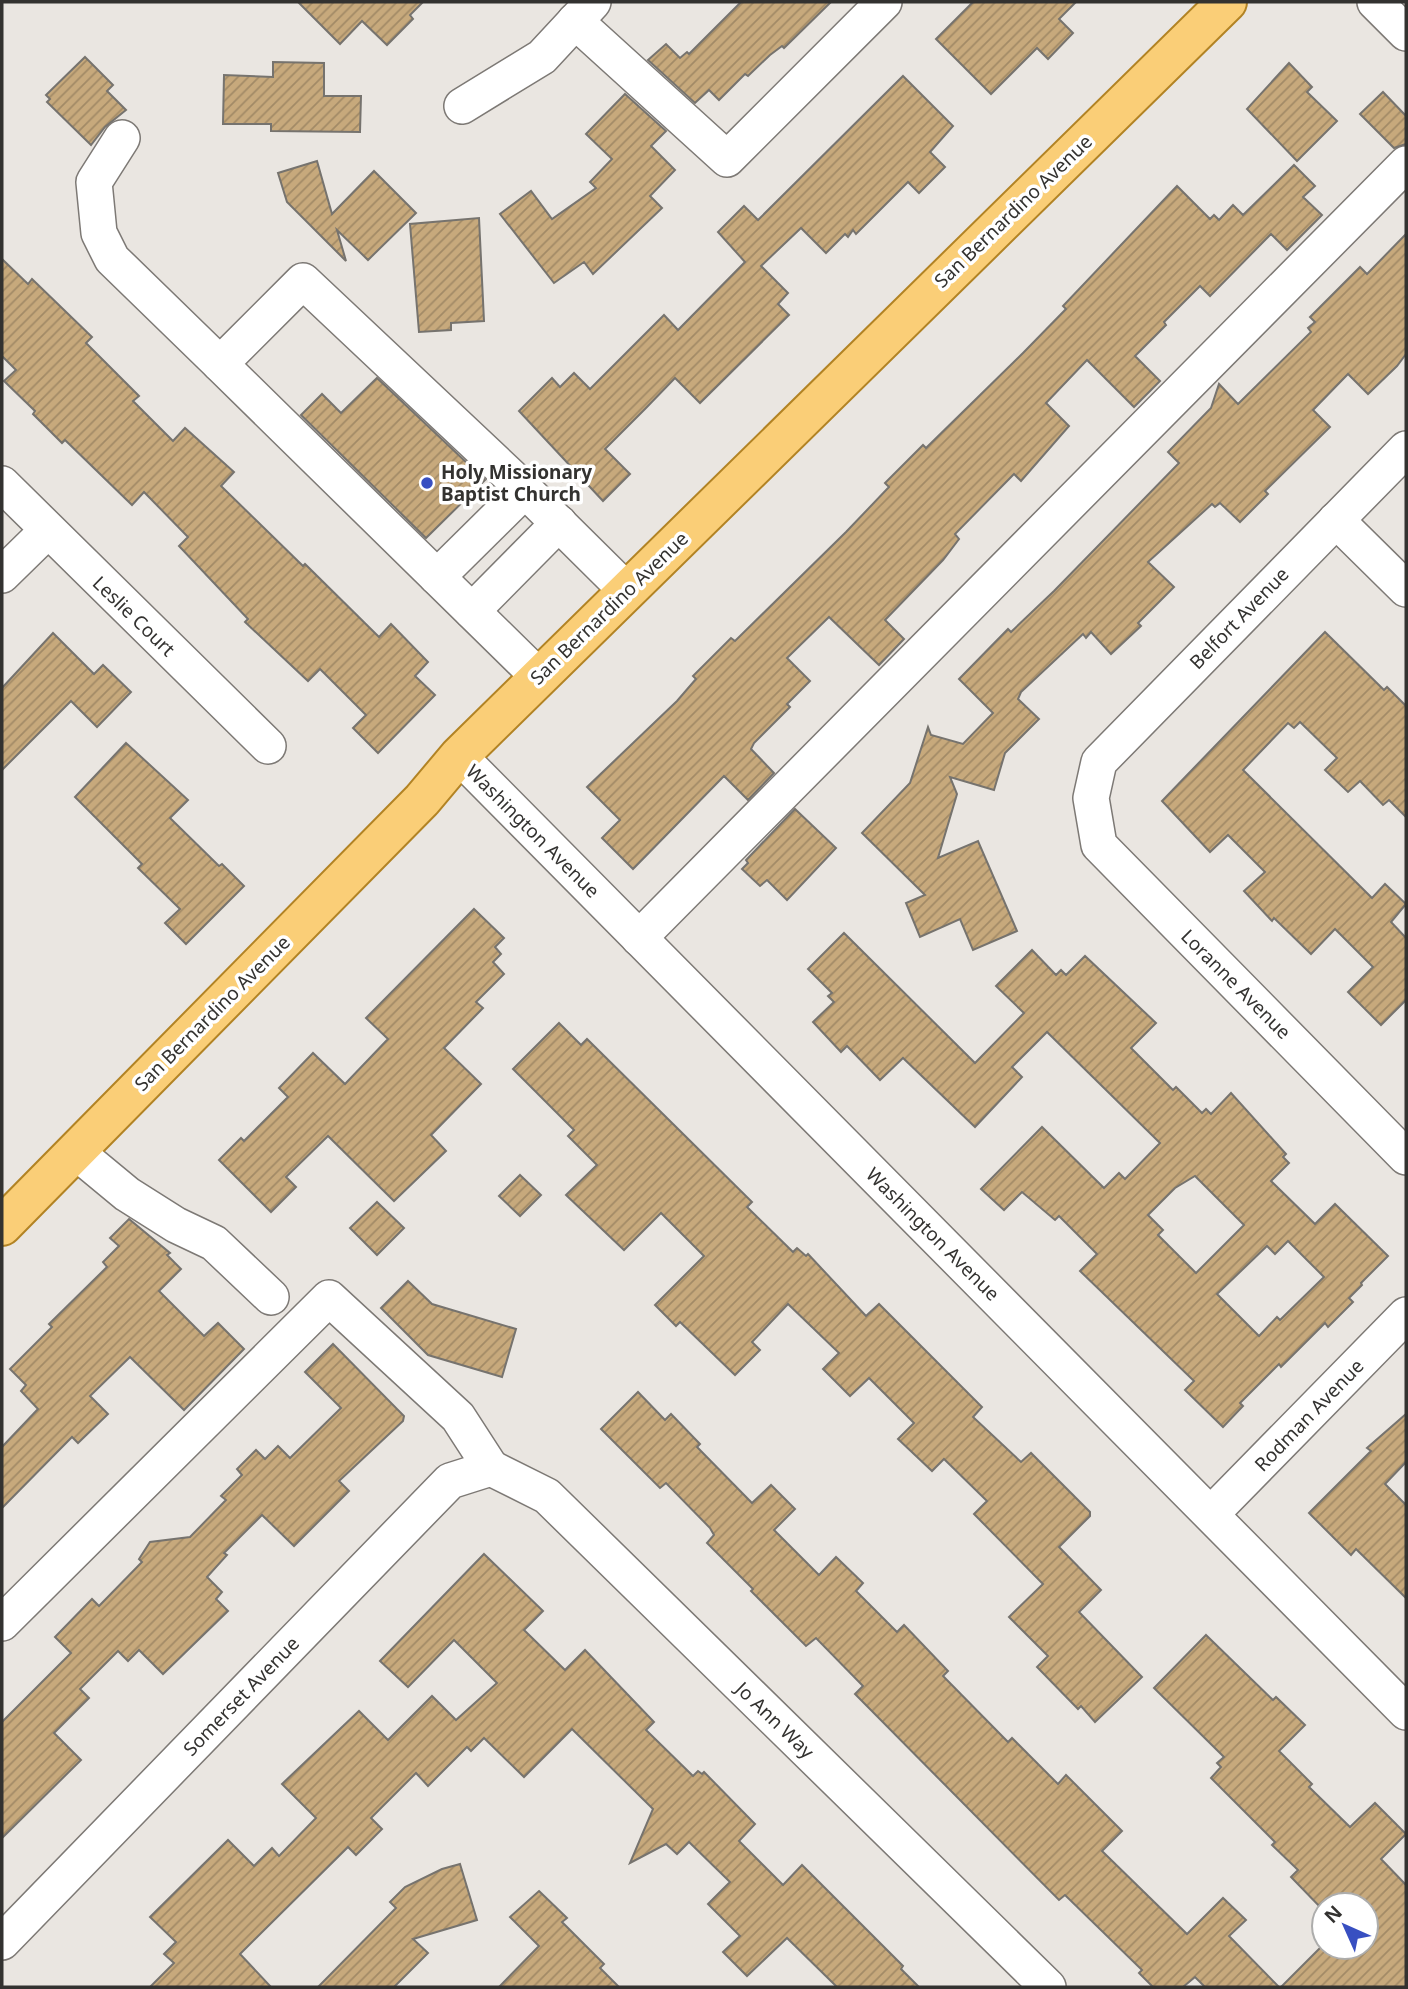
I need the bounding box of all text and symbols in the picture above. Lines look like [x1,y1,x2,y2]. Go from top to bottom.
street label: San Bernardino Avenue [928,129,1098,293]
place label: Holy Missionary Baptist Church [441,459,592,507]
marker: Holy Missionary Baptist Church [419,475,435,491]
street label: San Bernardino Avenue [524,526,694,690]
street label: Belfort Avenue [1184,561,1294,675]
street label: Leslie Court [87,570,181,662]
street label: Washington Avenue [461,759,605,903]
street label: Loranne Avenue [1175,923,1297,1045]
street label: San Bernardino Avenue [129,930,295,1096]
street label: Washington Avenue [861,1162,1005,1306]
street label: Rodman Avenue [1249,1353,1369,1477]
street label: Somerset Avenue [177,1631,305,1761]
street label: Jo Ann Way [729,1675,820,1764]
north arrow [1310,1891,1380,1961]
text: N [1318,1899,1348,1929]

